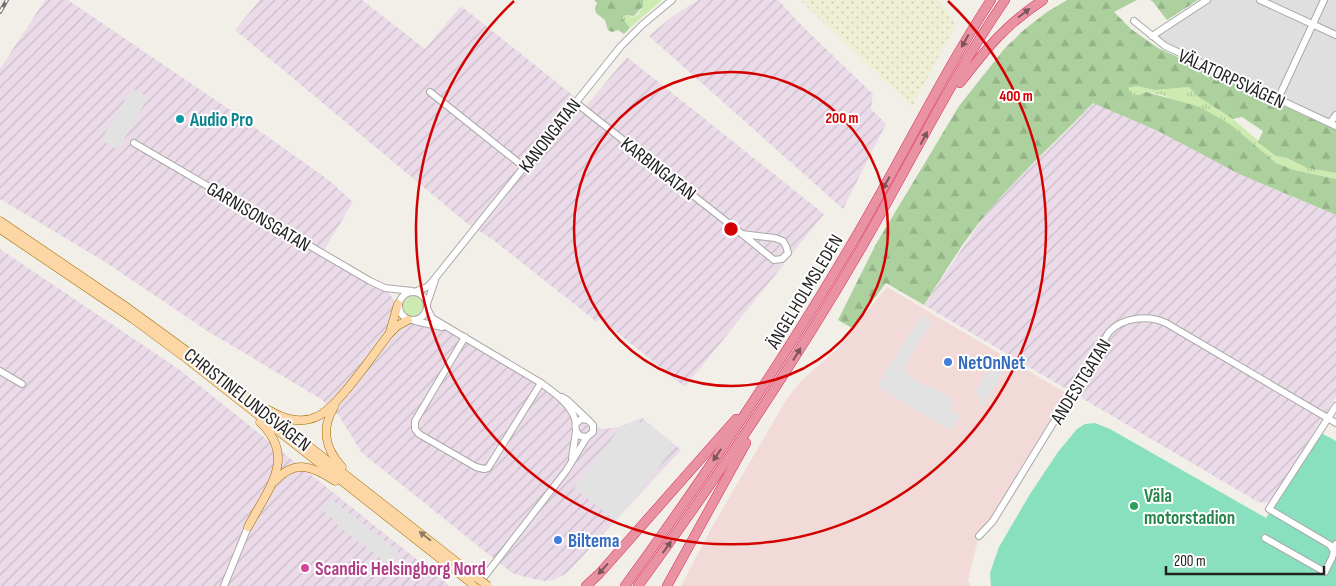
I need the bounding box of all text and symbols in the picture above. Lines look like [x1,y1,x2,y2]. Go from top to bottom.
one-way arrow [1017,8,1031,18]
one-way arrow [960,34,969,48]
street label: VÄLATORPSVÄGEN [1174,45,1289,114]
text: 400 m [999,87,1033,106]
street label: KANONGATAN [514,95,586,177]
place label: Audio Pro [189,109,253,132]
text: 200 m [825,109,859,128]
marker: Audio Pro [174,113,186,125]
one-way arrow [919,132,928,145]
street label: KARBINGATAN [616,133,700,206]
one-way arrow [882,176,890,191]
street label: GARNISONSGATAN [202,177,314,257]
centre of rings [722,220,740,238]
street label: ÄNGELHOLMSLEDEN [762,230,848,354]
street label: ANDESITGATAN [1046,335,1116,429]
street label: CHRISTINELUNDSVÄGEN [179,343,315,457]
one-way arrow [792,347,802,361]
place label: NetOnNet [958,352,1025,375]
marker: NetOnNet [942,356,954,368]
one-way arrow [712,448,722,462]
place label: Väla motorstadion [1144,485,1235,530]
marker: Väla motorstadion [1128,500,1140,512]
place label: Biltema [568,530,619,553]
one-way arrow [419,531,432,542]
marker: Biltema [552,534,564,546]
one-way arrow [662,540,672,553]
scale bar [1166,544,1324,576]
text: 200 m [1174,552,1206,571]
place label: Scandic Helsingborg Nord [315,558,486,581]
marker: Scandic Helsingborg Nord [299,562,311,574]
one-way arrow [597,562,609,574]

